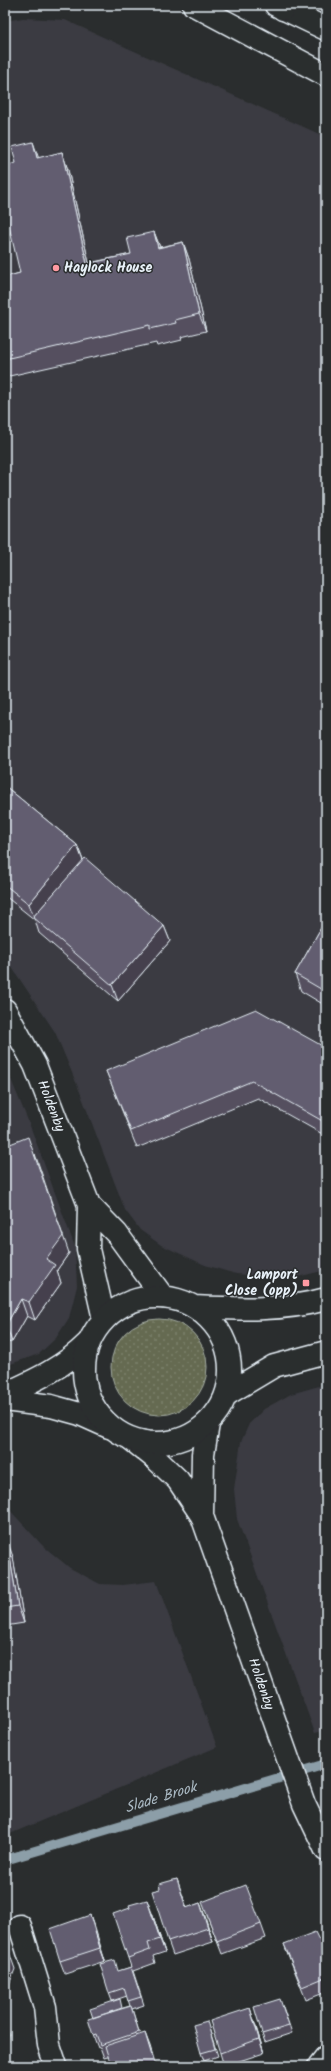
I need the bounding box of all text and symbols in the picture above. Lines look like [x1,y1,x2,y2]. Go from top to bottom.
place label: Haylock House [64,257,153,279]
marker: Haylock House [51,263,61,273]
street label: Holdenby [31,1077,71,1135]
place label: Lamport Close (opp) [225,1264,299,1302]
marker: Lamport Close (opp) [301,1278,311,1288]
street label: Holdenby [242,1655,280,1713]
water label: Slade Brook [122,1775,202,1820]

